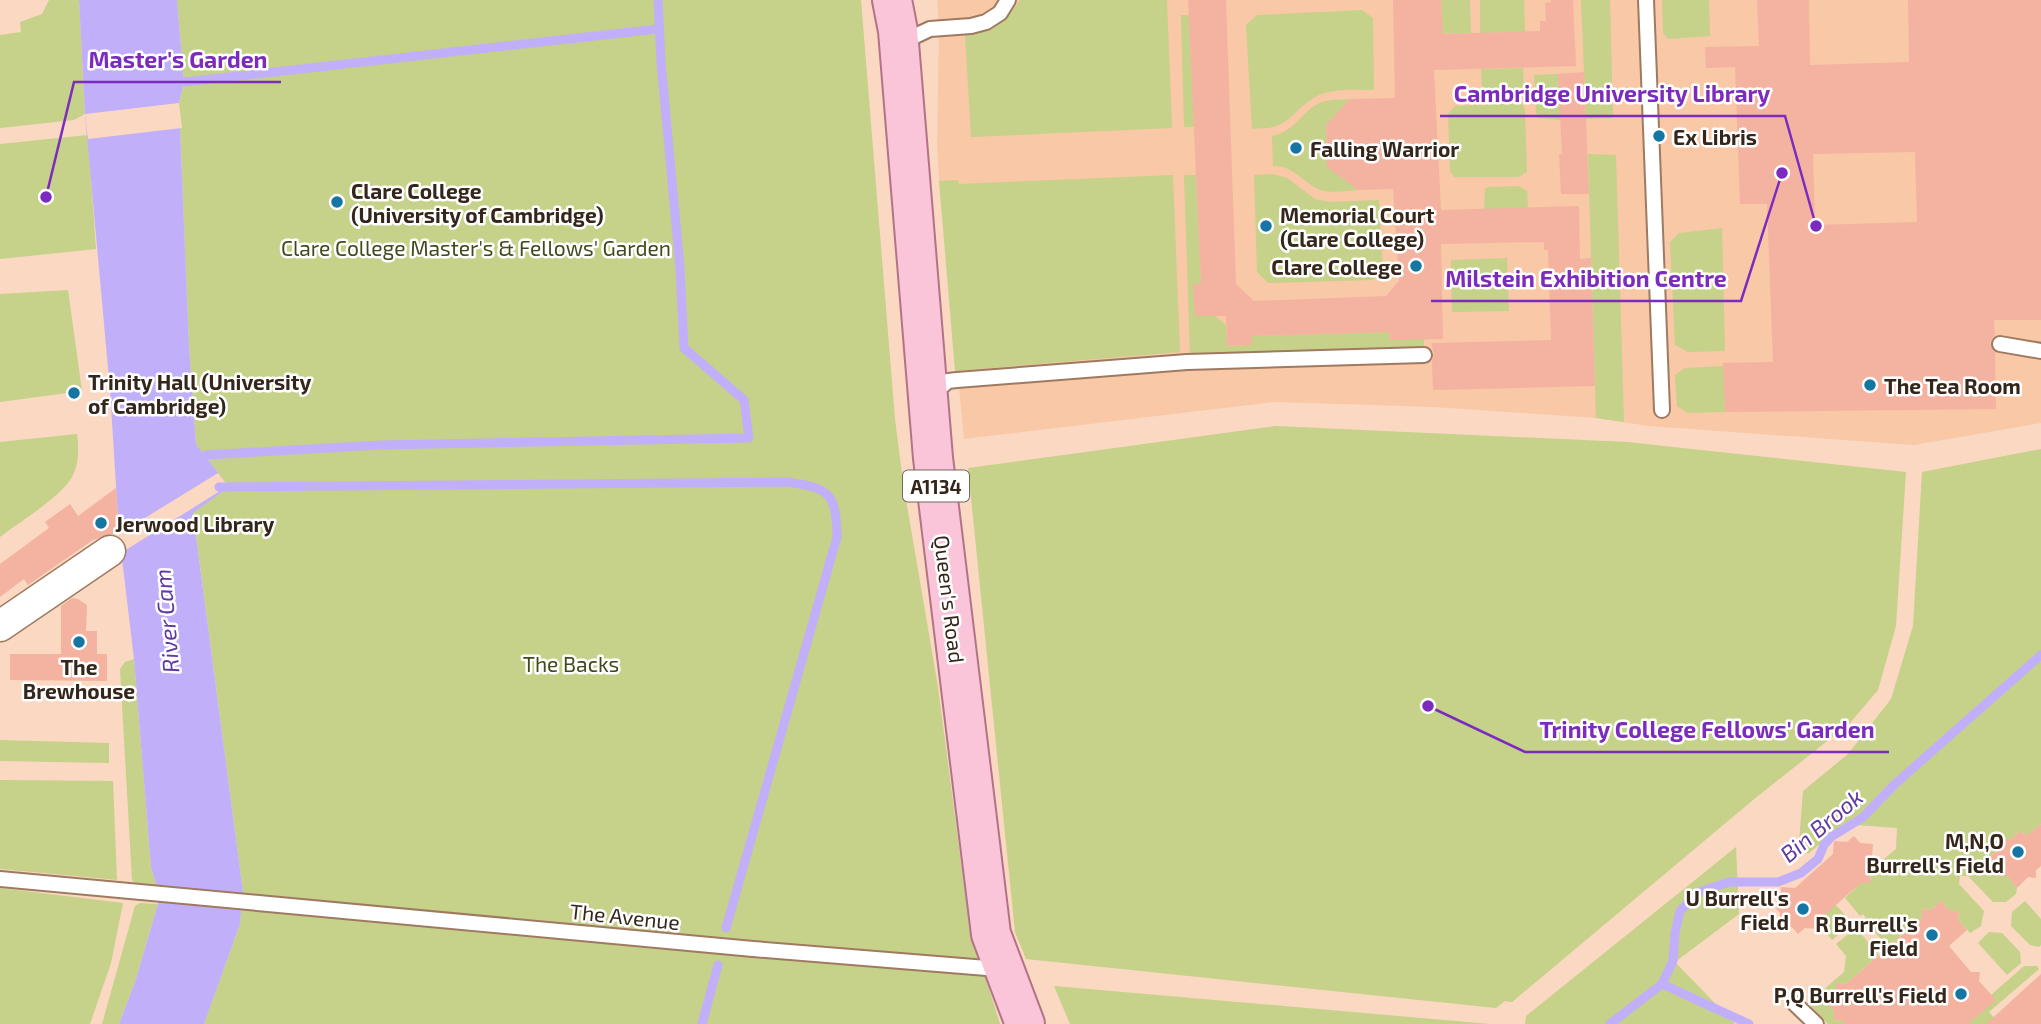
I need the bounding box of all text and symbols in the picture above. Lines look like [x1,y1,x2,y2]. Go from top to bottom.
callout: Master's Garden [74,38,281,82]
text: Master's Garden [89,45,267,73]
callout: Cambridge University Library [1440,72,1785,116]
text: Cambridge University Library [1454,79,1770,107]
place label: Ex Libris [1673,124,1757,149]
marker: Ex Libris [1651,128,1667,144]
place label: Falling Warrior [1310,136,1459,161]
marker: Falling Warrior [1288,140,1304,156]
place label: Clare College (University of Cambridge) [351,178,604,228]
marker: Clare College (University of Cambridge) [329,194,345,210]
place label: Memorial Court (Clare College) [1280,202,1435,251]
marker: Memorial Court (Clare College) [1258,218,1274,234]
park label: Clare College Master's & Fellows' Garden [281,235,671,260]
place label: Clare College [1271,254,1402,279]
callout: Milstein Exhibition Centre [1431,257,1741,301]
marker: Clare College [1408,258,1424,274]
text: Milstein Exhibition Centre [1445,264,1727,292]
place label: Trinity Hall (University of Cambridge) [88,369,311,418]
place label: The Tea Room [1884,373,2021,398]
marker: The Tea Room [1862,377,1878,393]
marker: Trinity Hall (University of Cambridge) [66,385,82,401]
road number: A1134 [903,471,969,502]
place label: Jerwood Library [115,511,275,537]
marker: Jerwood Library [93,515,109,531]
street label: Queen's Road [929,534,970,665]
water label: River Cam [148,568,184,674]
marker: The Brewhouse [71,634,87,650]
park label: The Backs [523,651,619,676]
place label: The Brewhouse [23,654,135,703]
callout: Trinity College Fellows' Garden [1525,708,1889,752]
text: Trinity College Fellows' Garden [1539,715,1875,743]
water label: Bin Brook [1774,782,1868,868]
place label: M,N,O Burrell's Field [1866,828,2004,877]
marker: M,N,O Burrell's Field [2010,844,2026,860]
place label: U Burrell's Field [1686,885,1789,934]
street label: The Avenue [569,898,681,934]
marker: U Burrell's Field [1795,901,1811,917]
place label: R Burrell's Field [1815,911,1918,960]
marker: R Burrell's Field [1924,927,1940,943]
place label: P,Q Burrell's Field [1774,982,1947,1008]
marker: P,Q Burrell's Field [1953,986,1969,1002]

